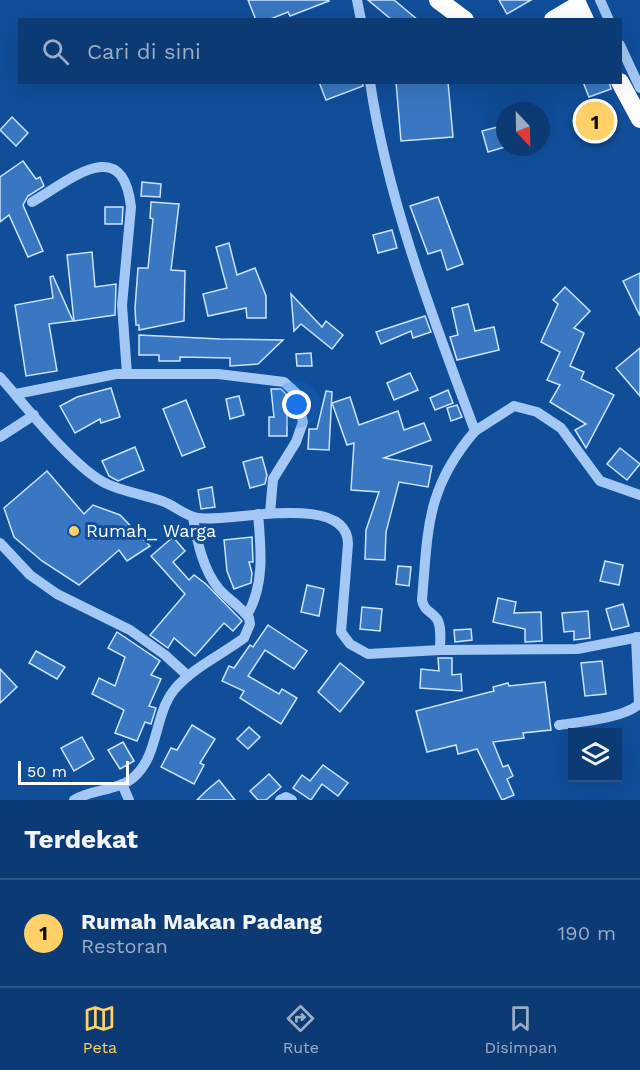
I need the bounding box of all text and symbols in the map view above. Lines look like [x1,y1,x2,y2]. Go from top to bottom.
search box [18,18,622,84]
icon: search [39,35,72,68]
text: Cari di sini [87,39,201,64]
pin: 1 [576,98,614,144]
north arrow [496,102,550,156]
your location [282,390,311,419]
place label: Rumah_ Warga [86,520,216,541]
marker: Rumah_ Warga [67,524,81,538]
map controls [568,728,622,782]
button: layers [568,728,622,782]
scale bar [18,758,129,786]
text: 50 m [27,762,67,781]
text: Terdekat [24,824,138,854]
text: Rumah Makan Padang [81,909,322,934]
text: 1 [39,921,48,945]
text: 190 m [558,921,616,945]
text: Restoran [81,934,168,958]
tab: Peta [83,1002,117,1057]
tab: Rute [283,1002,319,1057]
tab: Disimpan [485,1002,557,1057]

